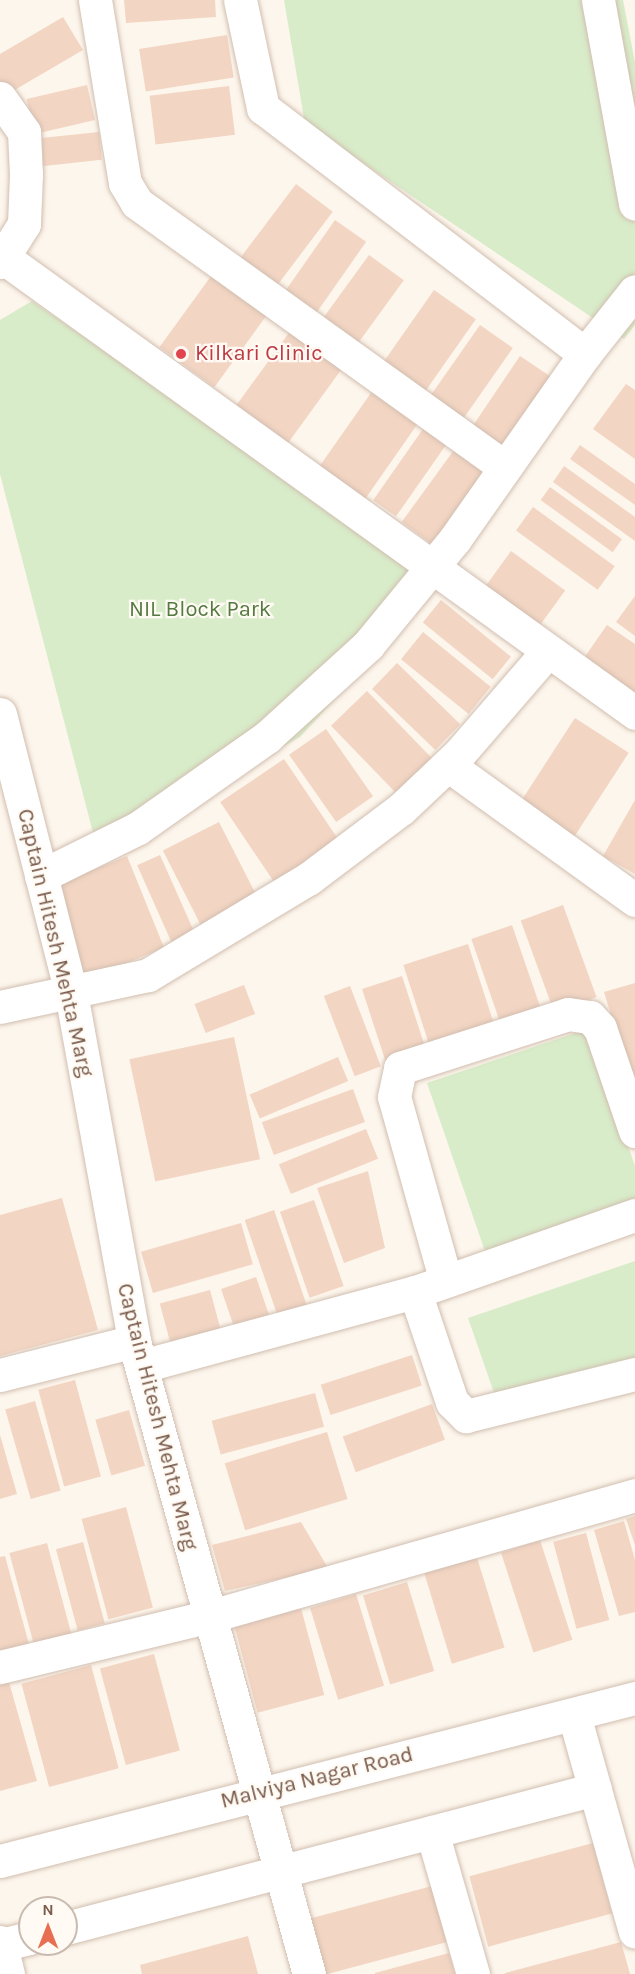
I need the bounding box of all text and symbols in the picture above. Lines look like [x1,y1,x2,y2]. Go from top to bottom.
place label: Kilkari Clinic [195,341,323,367]
marker: Kilkari Clinic [172,345,190,363]
park label: NIL Block Park [129,597,271,623]
street label: Captain Hitesh Mehta Marg [11,806,99,1080]
street label: Captain Hitesh Mehta Marg [111,1281,203,1553]
street label: Malviya Nagar Road [218,1741,416,1815]
north arrow [18,1896,78,1956]
text: N [42,1900,54,1919]

